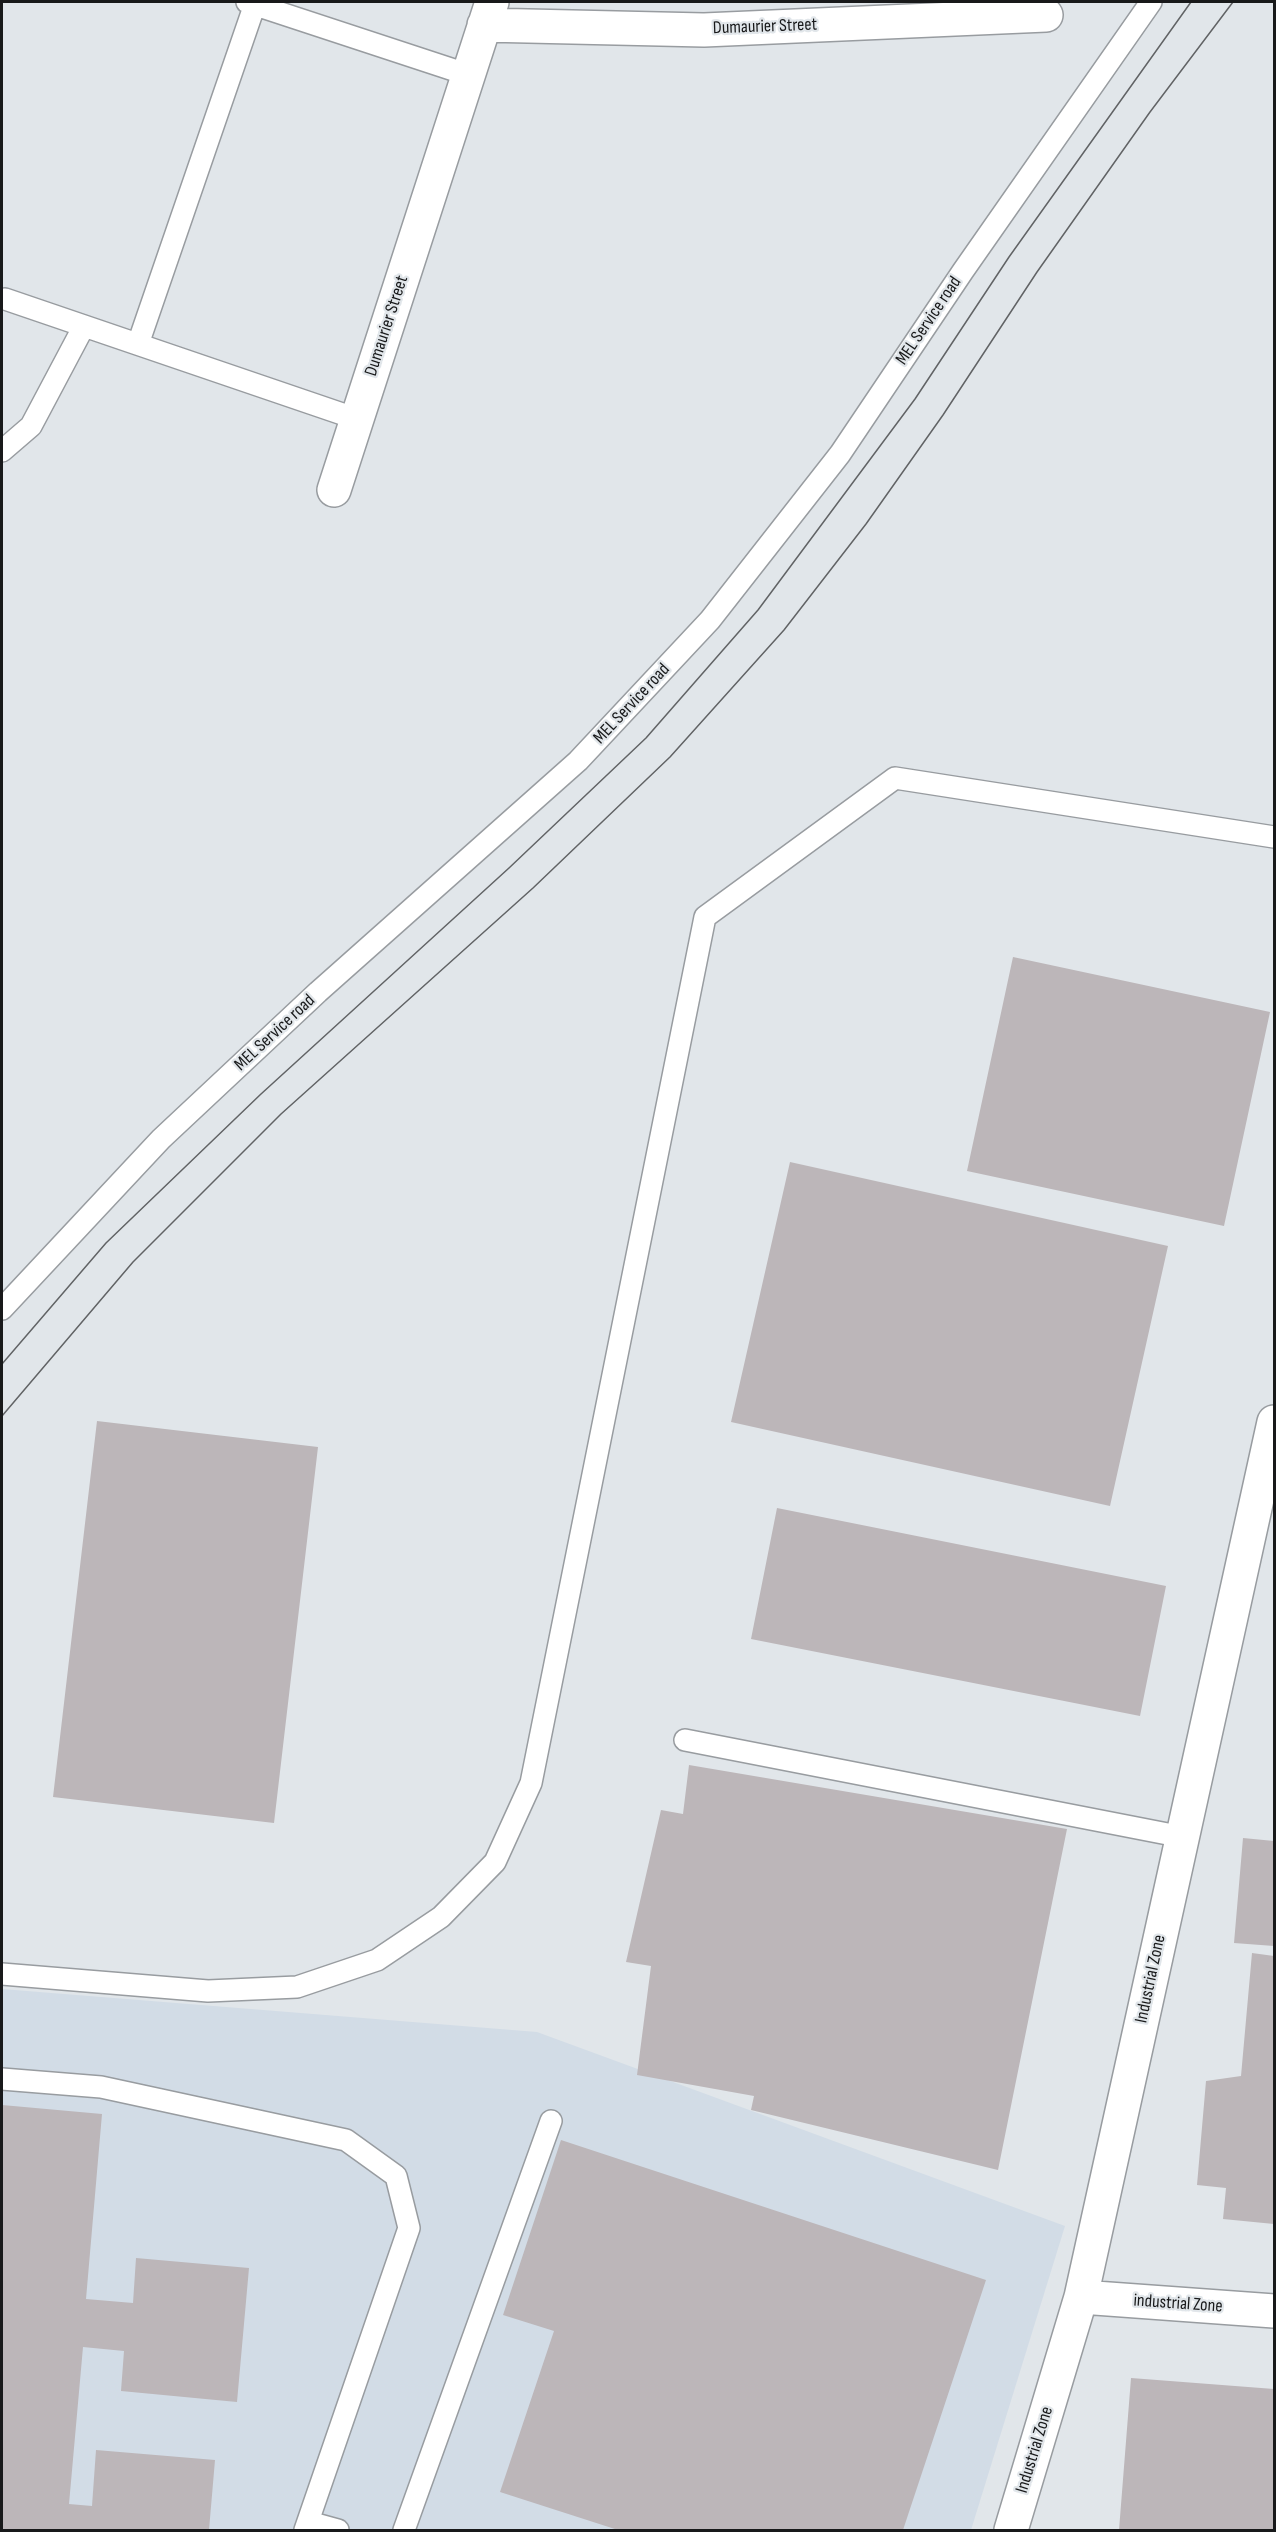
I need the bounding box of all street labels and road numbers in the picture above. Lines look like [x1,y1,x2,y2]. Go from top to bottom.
street label: Dumaurier Street [713,14,817,40]
street label: Dumaurier Street [361,273,413,379]
street label: MEL Service road [891,273,967,369]
street label: MEL Service road [589,659,675,749]
street label: MEL Service road [230,990,320,1076]
street label: Industrial Zone [1131,1933,1171,2025]
street label: industrial Zone [1133,2290,1223,2318]
street label: Industrial Zone [1012,2404,1058,2496]

